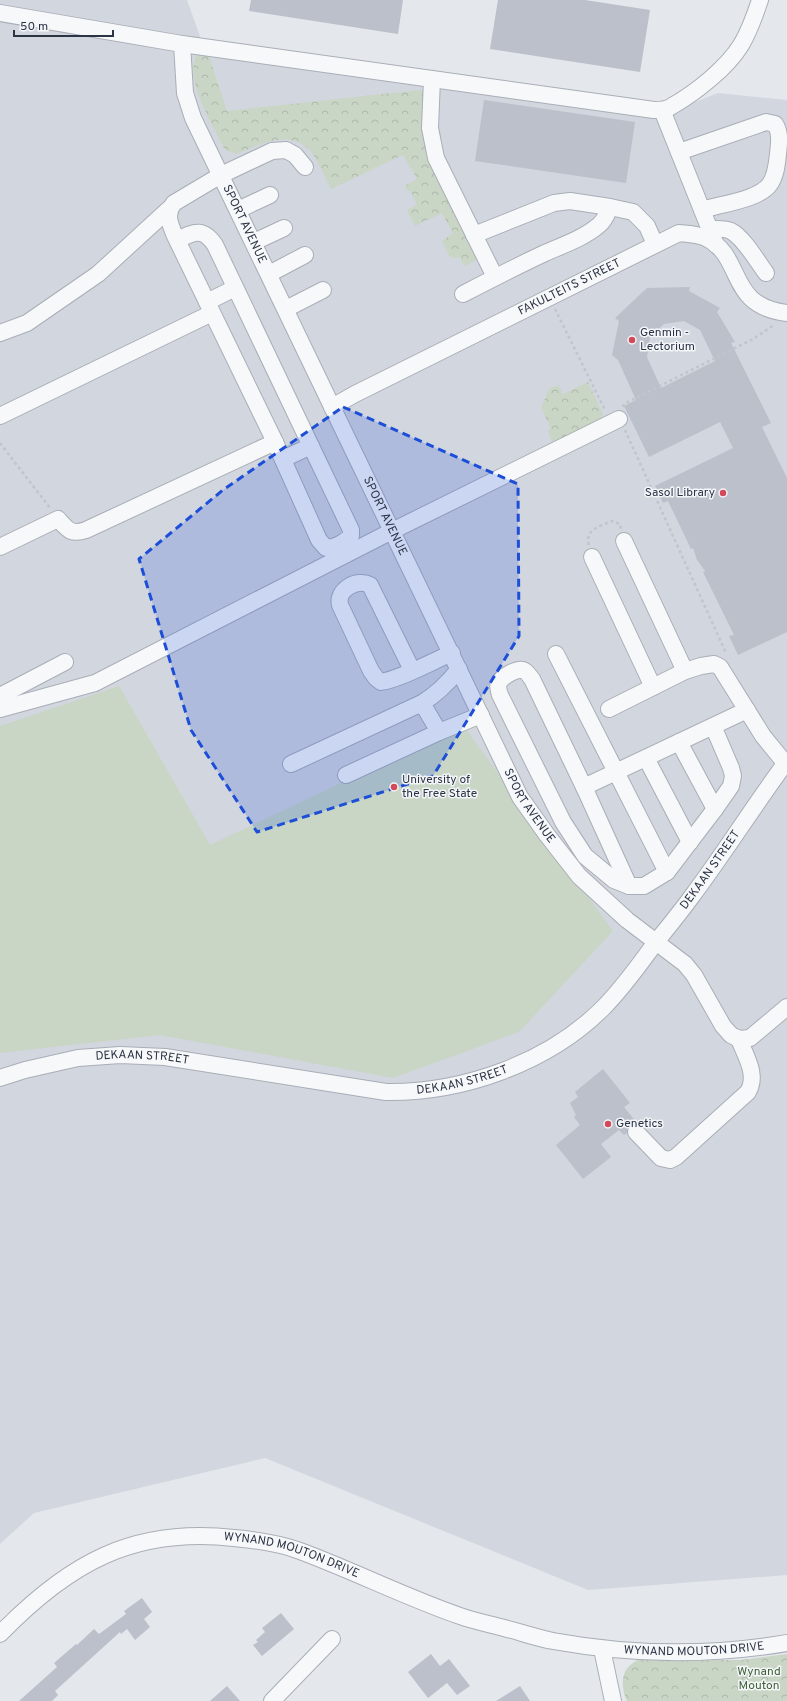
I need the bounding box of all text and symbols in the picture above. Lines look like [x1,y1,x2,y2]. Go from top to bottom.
scale bar [14,12,113,38]
text: 50 m [20,19,48,35]
street label: SPORT AVENUE [218,182,270,267]
street label: FAKULTEITS STREET [516,255,623,320]
place label: Genmin - Lectorium [640,325,695,355]
marker: Genmin - Lectorium [627,335,637,345]
street label: SPORT AVENUE [359,474,411,558]
place label: Sasol Library [645,485,715,501]
marker: Sasol Library [718,488,728,498]
street label: SPORT AVENUE [500,766,559,847]
place label: University of the Free State [402,772,477,802]
marker: University of the Free State [389,782,399,792]
street label: DEKAAN STREET [677,827,744,913]
street label: DEKAAN STREET [95,1047,190,1069]
street label: DEKAAN STREET [416,1062,510,1099]
place label: Genetics [616,1116,663,1132]
marker: Genetics [603,1119,613,1129]
street label: WYNAND MOUTON DRIVE [223,1529,362,1582]
street label: WYNAND MOUTON DRIVE [623,1639,765,1660]
park label: Wynand Mouton [737,1664,781,1694]

